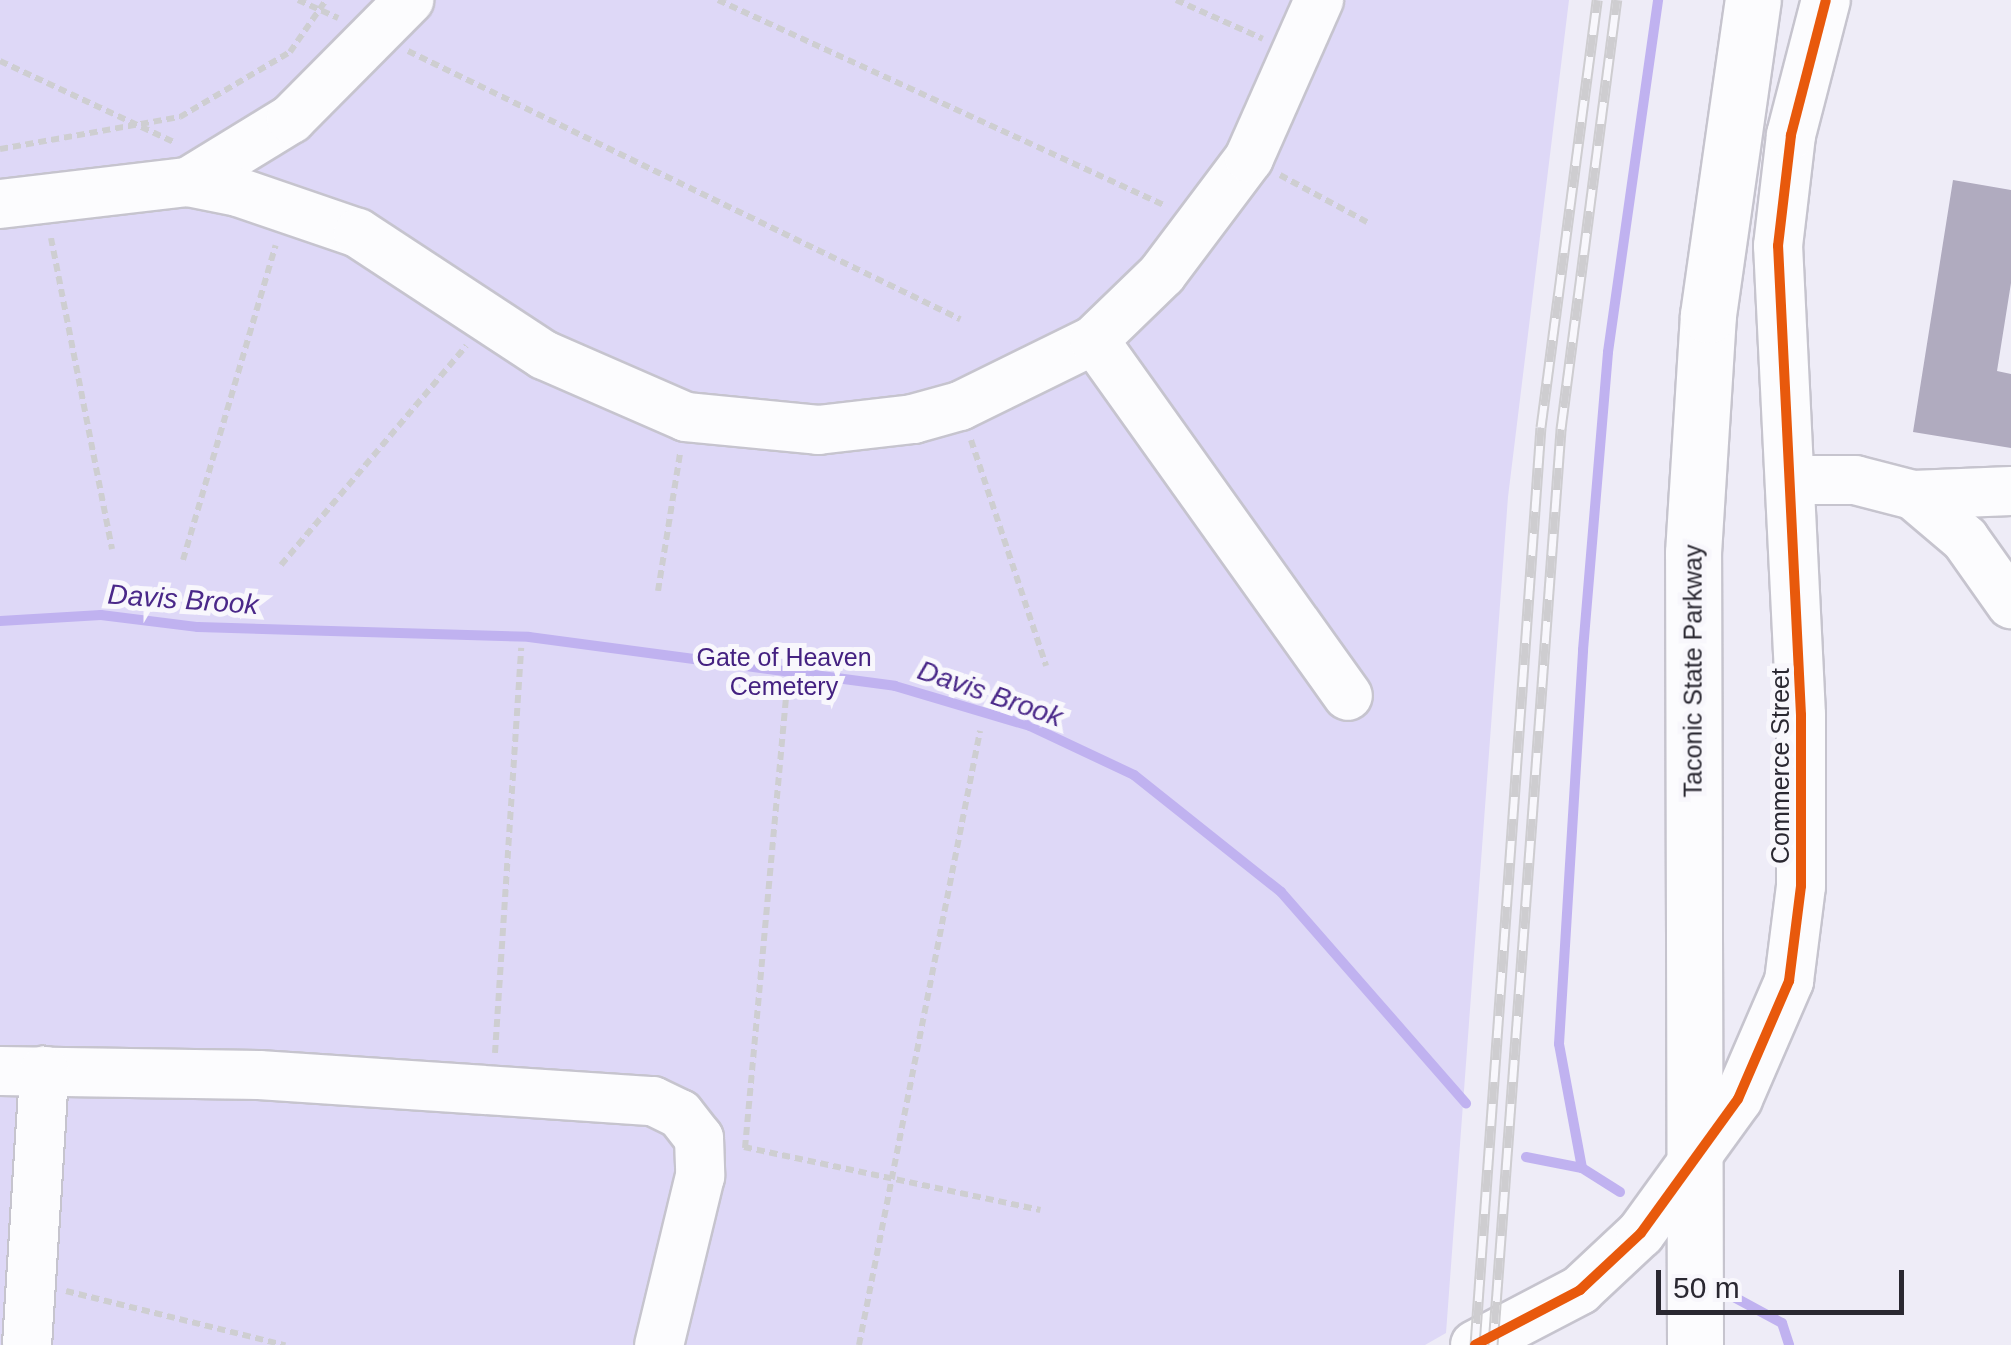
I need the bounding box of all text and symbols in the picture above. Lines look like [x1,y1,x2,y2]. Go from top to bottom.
street label: Taconic State Parkway [1678,545,1708,797]
water label: Davis Brook [107,578,259,622]
park label: Gate of Heaven Cemetery [696,643,872,702]
water label: Davis Brook [913,654,1067,734]
street label: Commerce Street [1765,668,1795,864]
scale bar [1661,1250,1908,1312]
text: 50 m [1673,1271,1740,1304]

